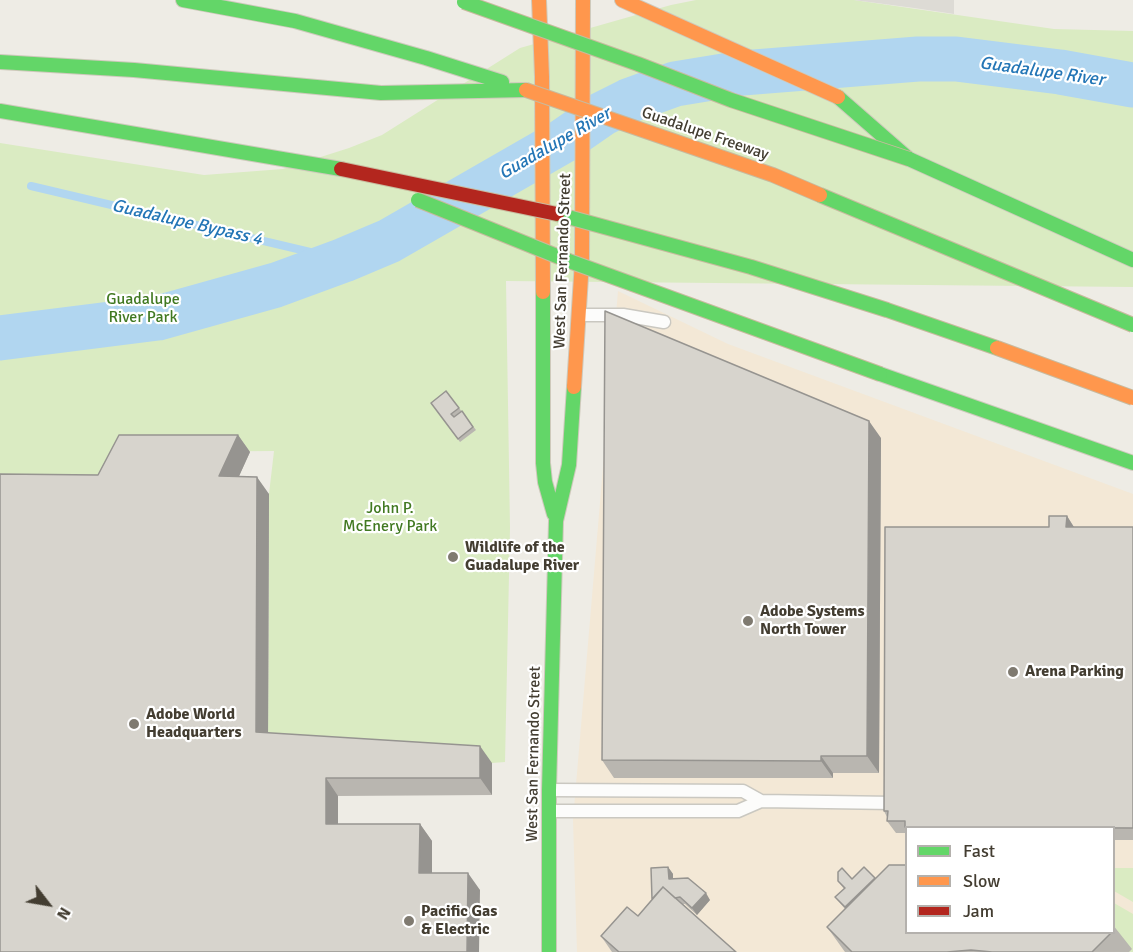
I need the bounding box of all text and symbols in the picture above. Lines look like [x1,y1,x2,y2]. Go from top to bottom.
water label: Guadalupe River [978,53,1106,91]
water label: Guadalupe River [495,103,615,185]
street label: Guadalupe Freeway [639,103,771,165]
street label: West San Fernando Street [550,173,576,349]
water label: Guadalupe Bypass 4 [110,195,264,251]
park label: Guadalupe River Park [106,290,180,328]
park label: John P. McEnery Park [343,499,437,537]
place label: Wildlife of the Guadalupe River [465,538,579,576]
marker: Wildlife of the Guadalupe River [446,550,460,564]
place label: Adobe Systems North Tower [760,602,865,640]
marker: Adobe Systems North Tower [741,614,755,628]
place label: Arena Parking [1025,662,1124,682]
marker: Arena Parking [1006,665,1020,679]
street label: West San Fernando Street [523,666,545,842]
place label: Adobe World Headquarters [146,705,242,743]
marker: Adobe World Headquarters [127,717,141,731]
legend [905,826,1115,934]
text: Fast [963,840,995,862]
text: Slow [963,870,1000,892]
north arrow [18,874,78,934]
text: Jam [963,900,994,922]
place label: Pacific Gas & Electric [421,902,497,940]
text: N [52,903,75,923]
marker: Pacific Gas & Electric [402,914,416,928]

